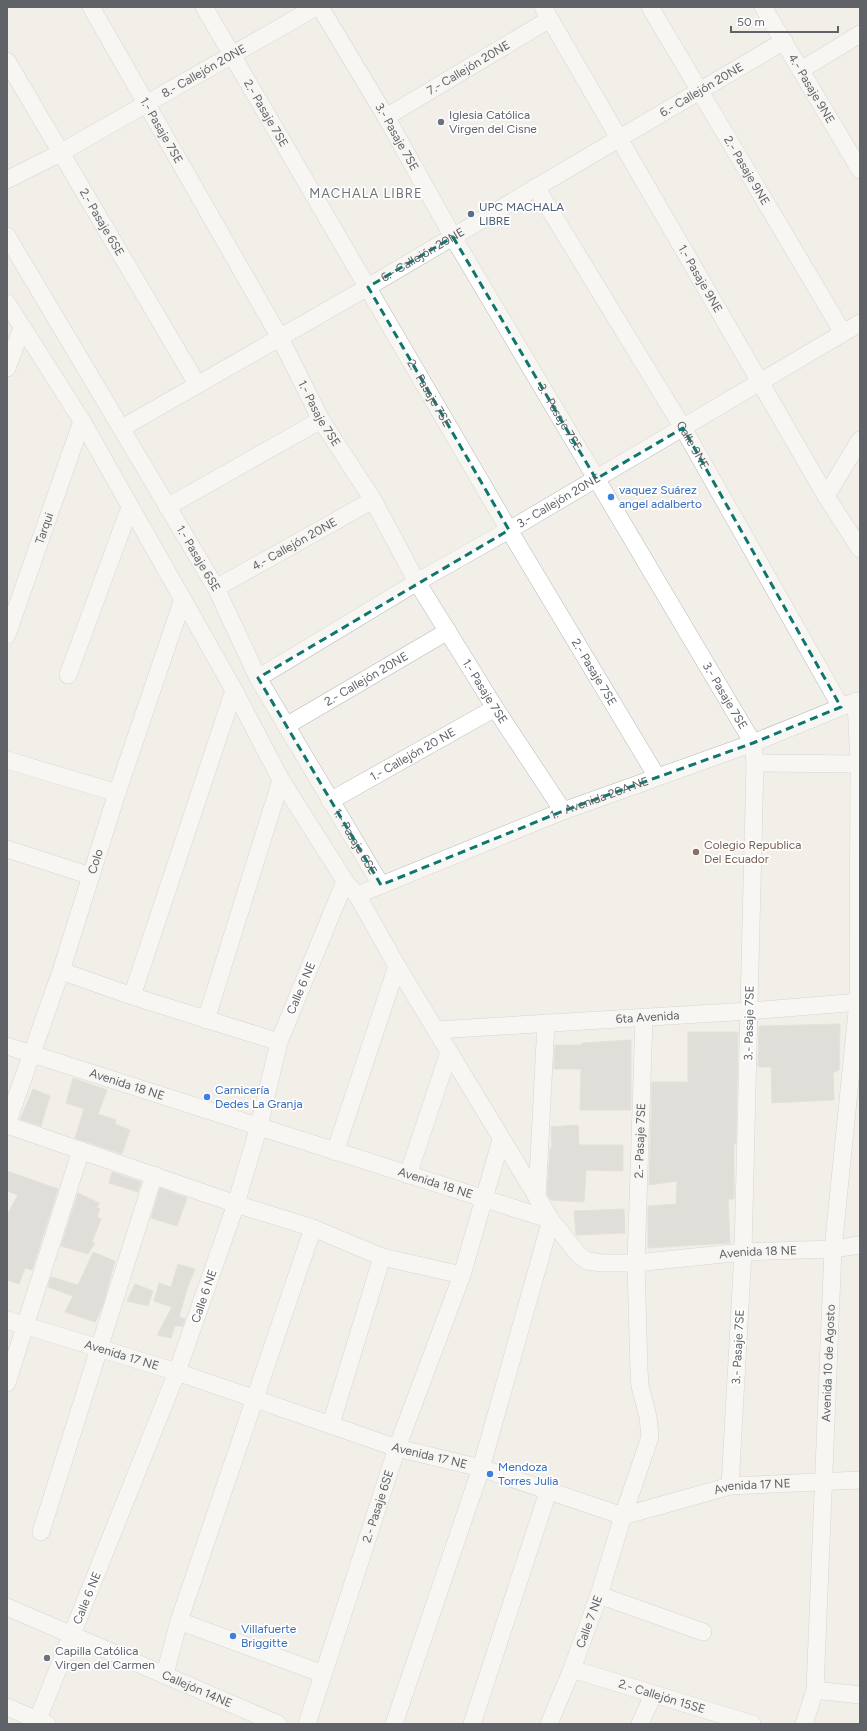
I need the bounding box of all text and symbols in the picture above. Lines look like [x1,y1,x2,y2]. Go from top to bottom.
scale bar [731,8,838,34]
text: 50 m [737,15,765,29]
street label: 7.- Callejón 20NE [424,38,512,98]
street label: 8.- Callejón 20NE [159,41,249,101]
street label: 4.- Pasaje 9NE [785,51,838,126]
street label: 6.- Callejón 20NE [657,60,746,120]
street label: 2.- Pasaje 7SE [241,77,291,149]
street label: 1.- Pasaje 7SE [137,95,186,166]
street label: 3.- Pasaje 7SE [372,101,422,173]
place label: Iglesia Católica Virgen del Cisne [449,108,537,136]
marker: Iglesia Católica Virgen del Cisne [436,117,446,127]
street label: 2.- Pasaje 9NE [721,133,773,208]
street label: 2.- Pasaje 6SE [77,186,127,258]
district label: MACHALA LIBRE [309,186,423,201]
place label: UPC MACHALA LIBRE [479,200,564,228]
marker: UPC MACHALA LIBRE [466,209,476,219]
street label: 6.- Callejón 20NE [378,225,467,285]
street label: 1.- Pasaje 9NE [675,242,725,315]
street label: 2.- Pasaje 7SE [404,357,454,429]
street label: 1.- Pasaje 7SE [295,378,343,449]
street label: 3.- Pasaje 7SE [534,381,585,453]
street label: Calle 9NE [674,419,712,472]
street label: 3.- Callejón 20NE [514,471,603,531]
place label: vaquez Suárez angel adalberto [619,483,702,511]
marker: vaquez Suárez angel adalberto [606,492,616,502]
street label: Tarqui [32,511,56,546]
street label: 4.- Callejón 20NE [250,515,339,573]
street label: 1.- Pasaje 6SE [173,523,223,594]
street label: 2.- Pasaje 7SE [569,636,620,708]
street label: 2.- Callejón 20NE [322,649,411,709]
street label: 1.- Pasaje 7SE [459,656,510,726]
street label: 3.- Pasaje 7SE [700,660,750,732]
street label: 1.- Callejón 20 NE [368,725,458,784]
street label: 1.- Avenida 20A NE [548,774,650,823]
street label: 1.- Pasaje 6SE [330,806,380,877]
place label: Colegio Republica Del Ecuador [704,838,801,866]
street label: Colo [85,847,106,876]
marker: Colegio Republica Del Ecuador [691,847,701,857]
street label: Calle 6 NE [284,960,318,1016]
street label: 3.- Pasaje 7SE [741,985,757,1061]
street label: 6ta Avenida [615,1008,680,1026]
street label: Avenida 18 NE [88,1066,166,1103]
place label: Carnicería Dedes La Granja [215,1083,303,1111]
marker: Carnicería Dedes La Granja [202,1092,212,1102]
street label: 2.- Pasaje 7SE [632,1103,648,1179]
street label: Avenida 18 NE [396,1165,475,1202]
street label: Avenida 18 NE [718,1243,797,1261]
street label: Calle 6 NE [188,1267,220,1325]
street label: Avenida 10 de Agosto [819,1304,838,1422]
street label: 3.- Pasaje 7SE [729,1309,747,1385]
street label: Avenida 17 NE [83,1337,161,1373]
street label: Avenida 17 NE [390,1440,469,1471]
place label: Mendoza Torres Julia [498,1460,559,1488]
street label: 2.- Pasaje 6SE [360,1468,396,1545]
marker: Mendoza Torres Julia [485,1469,495,1479]
street label: Avenida 17 NE [712,1476,791,1497]
street label: Calle 6 NE [70,1570,104,1626]
street label: Calle 7 NE [573,1593,605,1650]
place label: Villafuerte Briggitte [241,1622,297,1650]
marker: Villafuerte Briggitte [228,1631,238,1641]
place label: Capilla Católica Virgen del Carmen [55,1644,155,1672]
marker: Capilla Católica Virgen del Carmen [42,1653,52,1663]
street label: Callejón 14NE [160,1668,234,1710]
street label: 2.- Callejón 15SE [617,1677,707,1716]

